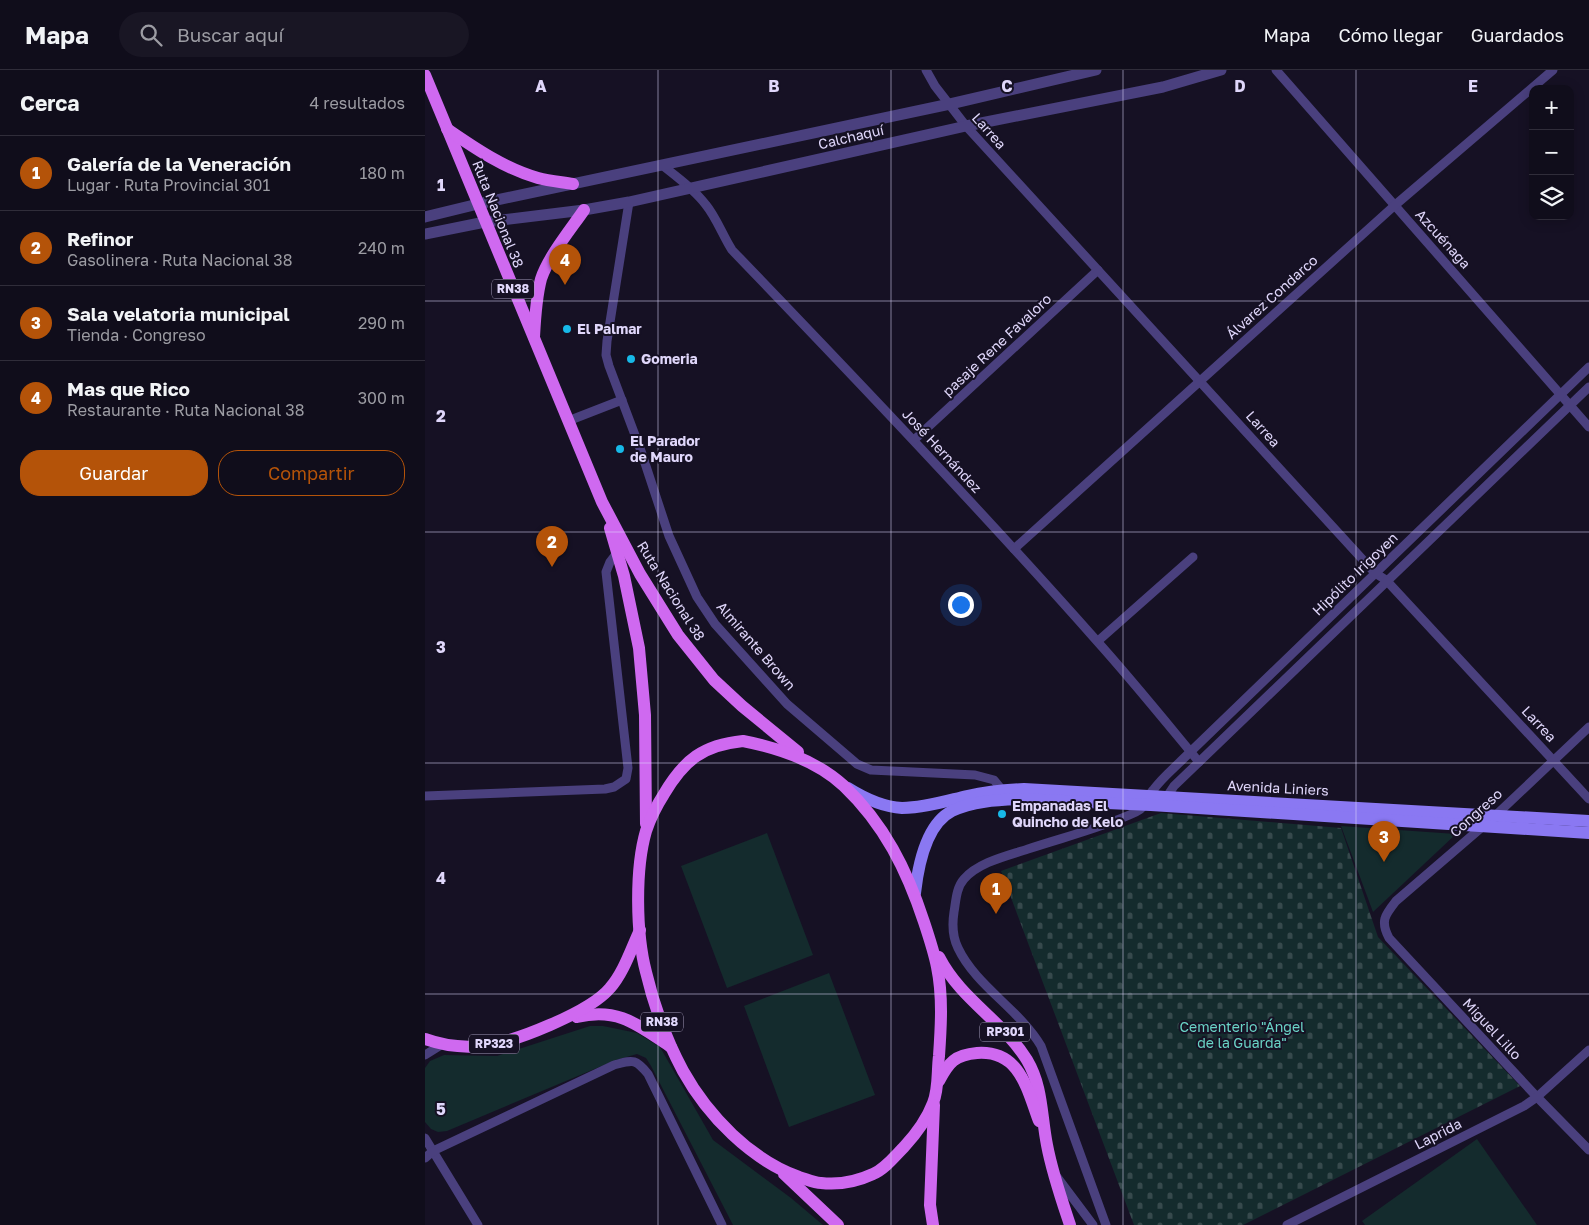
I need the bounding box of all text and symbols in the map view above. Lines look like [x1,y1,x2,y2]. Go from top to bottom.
search box [119,12,469,57]
text: Mapa [25,20,89,49]
icon: search [137,21,165,49]
text: Buscar aquí [177,23,284,46]
text: Mapa [1264,24,1310,46]
text: Cómo llegar [1338,24,1443,46]
text: Guardados [1471,24,1564,46]
text: A [535,76,547,96]
text: B [768,76,780,96]
text: C [1001,76,1013,96]
text: D [1234,76,1246,96]
text: E [1468,76,1478,96]
map controls [1529,85,1574,220]
button: + [1529,85,1574,130]
text: Cerca [20,90,79,116]
text: 4 resultados [310,93,405,113]
street label: Larrea [969,109,1010,152]
street label: Calchaquí [816,120,887,152]
button: − [1529,130,1574,175]
text: Galería de la Veneración [67,152,291,175]
street label: Ruta Nacional 38 [469,158,528,270]
text: 1 [32,163,40,183]
text: 180 m [359,163,405,183]
text: Lugar · Ruta Provincial 301 [67,175,270,195]
text: 1 [437,175,445,195]
button: layers [1529,175,1574,220]
street label: Azcuénaga [1412,206,1474,272]
text: Refinor [67,227,133,250]
text: 2 [31,238,41,258]
text: 240 m [358,238,405,258]
pin: 4 [549,244,581,285]
text: Gasolinera · Ruta Nacional 38 [67,250,292,270]
street label: Álvarez Condarco [1222,251,1321,342]
road number: RN38 [492,280,534,298]
street label: pasaje Rene Favaloro [939,290,1055,399]
text: Sala velatoria municipal [67,302,290,325]
text: 3 [31,313,41,333]
text: 290 m [358,313,405,333]
place label: El Palmar [577,320,642,337]
marker: El Palmar [561,323,573,335]
text: Tienda · Congreso [67,325,206,345]
place label: Gomeria [641,350,698,367]
marker: Gomeria [625,353,637,365]
text: Mas que Rico [67,377,190,400]
text: 4 [31,388,41,408]
text: 300 m [358,388,405,408]
text: Restaurante · Ruta Nacional 38 [67,400,305,420]
street label: José Hernández [899,405,986,496]
text: 2 [436,406,446,426]
street label: Larrea [1243,407,1284,450]
place label: El Parador de Mauro [630,432,701,465]
marker: El Parador de Mauro [614,443,626,455]
button: Guardar [20,450,208,496]
button: Compartir [218,450,405,496]
pin: 2 [536,526,568,567]
street label: Hipólito Irigoyen [1309,529,1401,619]
street label: Ruta Nacional 38 [634,538,709,644]
your location [948,592,974,618]
street label: Almirante Brown [713,598,799,693]
text: 3 [436,637,446,657]
street label: Larrea [1519,702,1560,745]
street label: Avenida Liniers [1227,776,1329,799]
street label: Congreso [1446,785,1505,840]
place label: Empanadas El Quincho de Kelo [1012,797,1123,830]
marker: Empanadas El Quincho de Kelo [996,808,1008,820]
pin: 3 [1368,821,1400,862]
text: 4 [436,868,446,888]
pin: 1 [980,873,1012,914]
street label: Miguel Lillo [1460,994,1525,1063]
road number: RN38 [641,1012,683,1032]
park label: Cementerio "Ángel de la Guarda" [1180,1018,1305,1051]
road number: RP301 [980,1022,1030,1042]
road number: RP323 [469,1034,519,1054]
text: 5 [436,1099,446,1119]
street label: Laprida [1411,1115,1464,1153]

